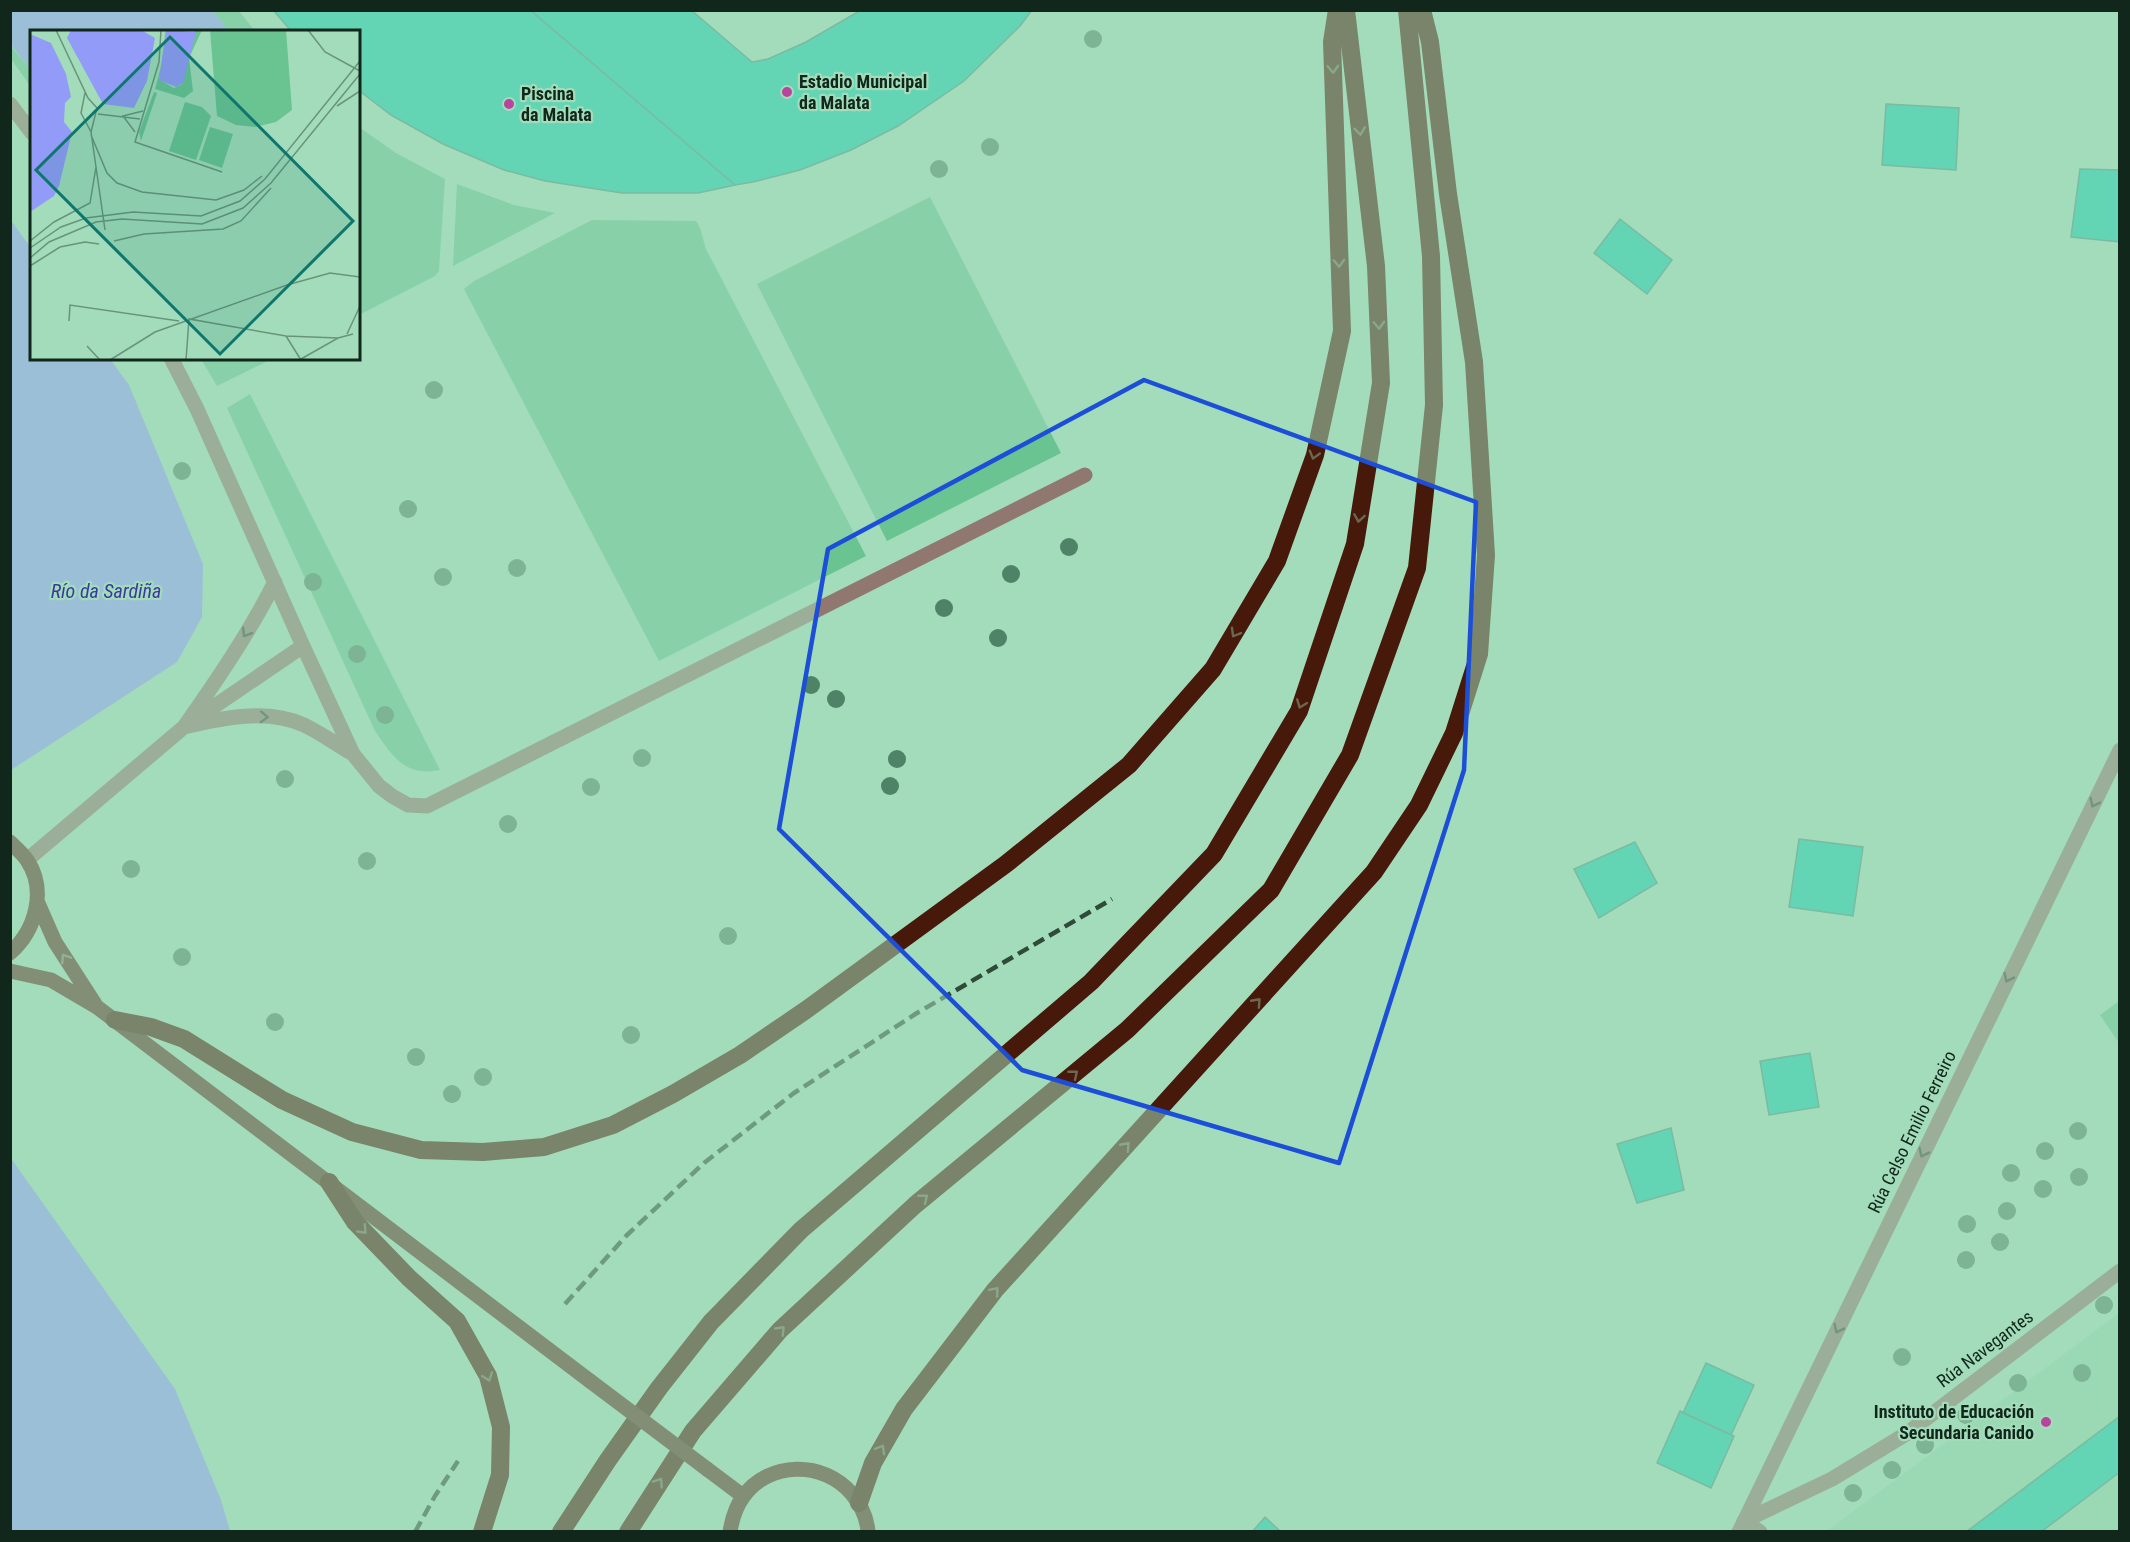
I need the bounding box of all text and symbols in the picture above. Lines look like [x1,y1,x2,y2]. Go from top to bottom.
inset map [30,30,360,360]
one-way arrow [1327,64,1339,73]
place label: Estadio Municipal da Malata [799,71,927,113]
place label: Piscina da Malata [521,83,592,125]
marker: Estadio Municipal da Malata [780,85,794,99]
marker: Piscina da Malata [502,97,516,111]
one-way arrow [1353,127,1366,136]
one-way arrow [1333,259,1346,268]
one-way arrow [1372,321,1385,330]
one-way arrow [1309,449,1321,460]
one-way arrow [1353,513,1366,523]
water label: Río da Sardiña [51,579,161,603]
one-way arrow [242,627,254,637]
one-way arrow [1231,627,1242,637]
one-way arrow [1296,698,1308,709]
one-way arrow [260,711,269,723]
one-way arrow [2089,796,2101,807]
one-way arrow [61,954,72,965]
one-way arrow [2004,972,2016,983]
one-way arrow [1250,998,1261,1008]
street label: Rúa Celso Emilio Ferreiro [1863,1047,1960,1216]
one-way arrow [1067,1070,1078,1081]
one-way arrow [1119,1142,1130,1153]
one-way arrow [1919,1147,1930,1158]
one-way arrow [917,1194,928,1205]
one-way arrow [355,1223,366,1234]
one-way arrow [988,1287,999,1298]
street label: Rúa Navegantes [1933,1306,2037,1392]
one-way arrow [1833,1322,1845,1333]
one-way arrow [774,1327,785,1337]
one-way arrow [480,1371,493,1382]
place label: Instituto de Educación Secundaria Canido [1874,1401,2034,1443]
marker: Instituto de Educación Secundaria Canido [2039,1415,2053,1429]
one-way arrow [874,1445,886,1455]
one-way arrow [652,1478,663,1489]

